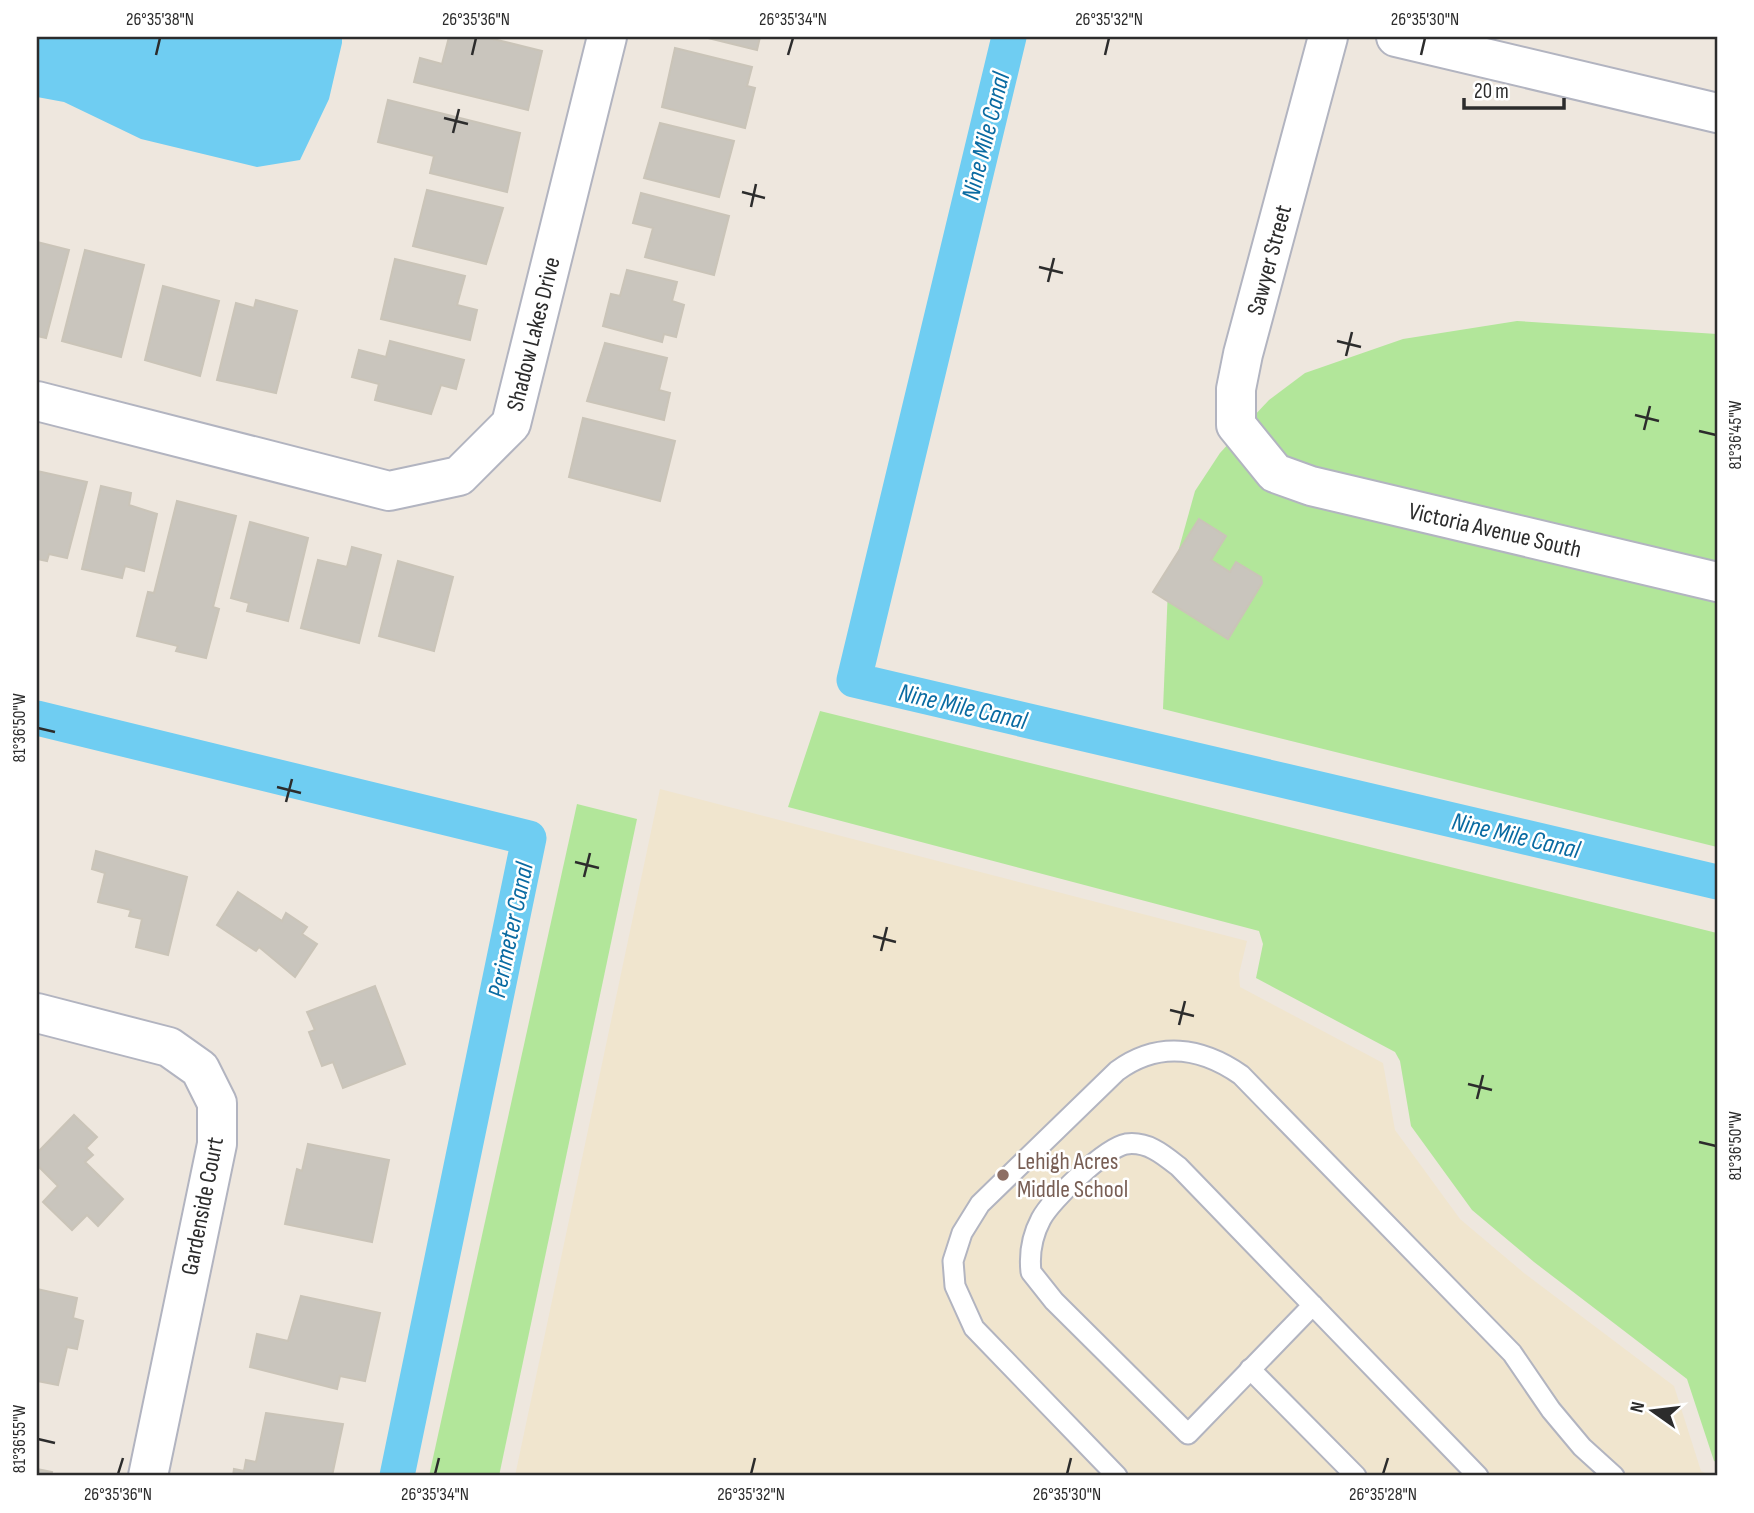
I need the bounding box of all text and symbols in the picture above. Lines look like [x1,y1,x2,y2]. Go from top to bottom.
text: 26°35'38"N [126,9,194,30]
text: 26°35'36"N [442,9,510,30]
text: 26°35'34"N [759,9,827,30]
text: 26°35'32"N [1075,9,1143,30]
text: 26°35'30"N [1391,9,1459,30]
scale bar [1464,66,1563,110]
water label: Nine Mile Canal [956,68,1018,203]
text: 20 m [1474,79,1509,104]
street label: Sawyer Street [1241,202,1298,318]
street label: Shadow Lakes Drive [500,254,567,414]
text: 81°36'45"W [1725,400,1746,469]
street label: Victoria Avenue South [1406,496,1584,564]
water label: Nine Mile Canal [896,678,1031,738]
text: 81°36'50"W [9,693,30,763]
water label: Nine Mile Canal [1449,807,1584,867]
water label: Perimeter Canal [482,859,541,1001]
text: 81°36'50"W [1725,1111,1746,1181]
street label: Gardenside Court [175,1135,230,1278]
place label: Lehigh Acres Middle School [1017,1147,1128,1204]
marker: Lehigh Acres Middle School [995,1167,1011,1183]
north arrow [1618,1376,1688,1446]
text: N [1626,1400,1650,1415]
text: 81°36'55"W [9,1405,30,1473]
text: 26°35'36"N [84,1484,152,1505]
text: 26°35'34"N [401,1484,469,1505]
text: 26°35'32"N [717,1484,785,1505]
text: 26°35'30"N [1033,1484,1101,1505]
text: 26°35'28"N [1349,1484,1417,1505]

